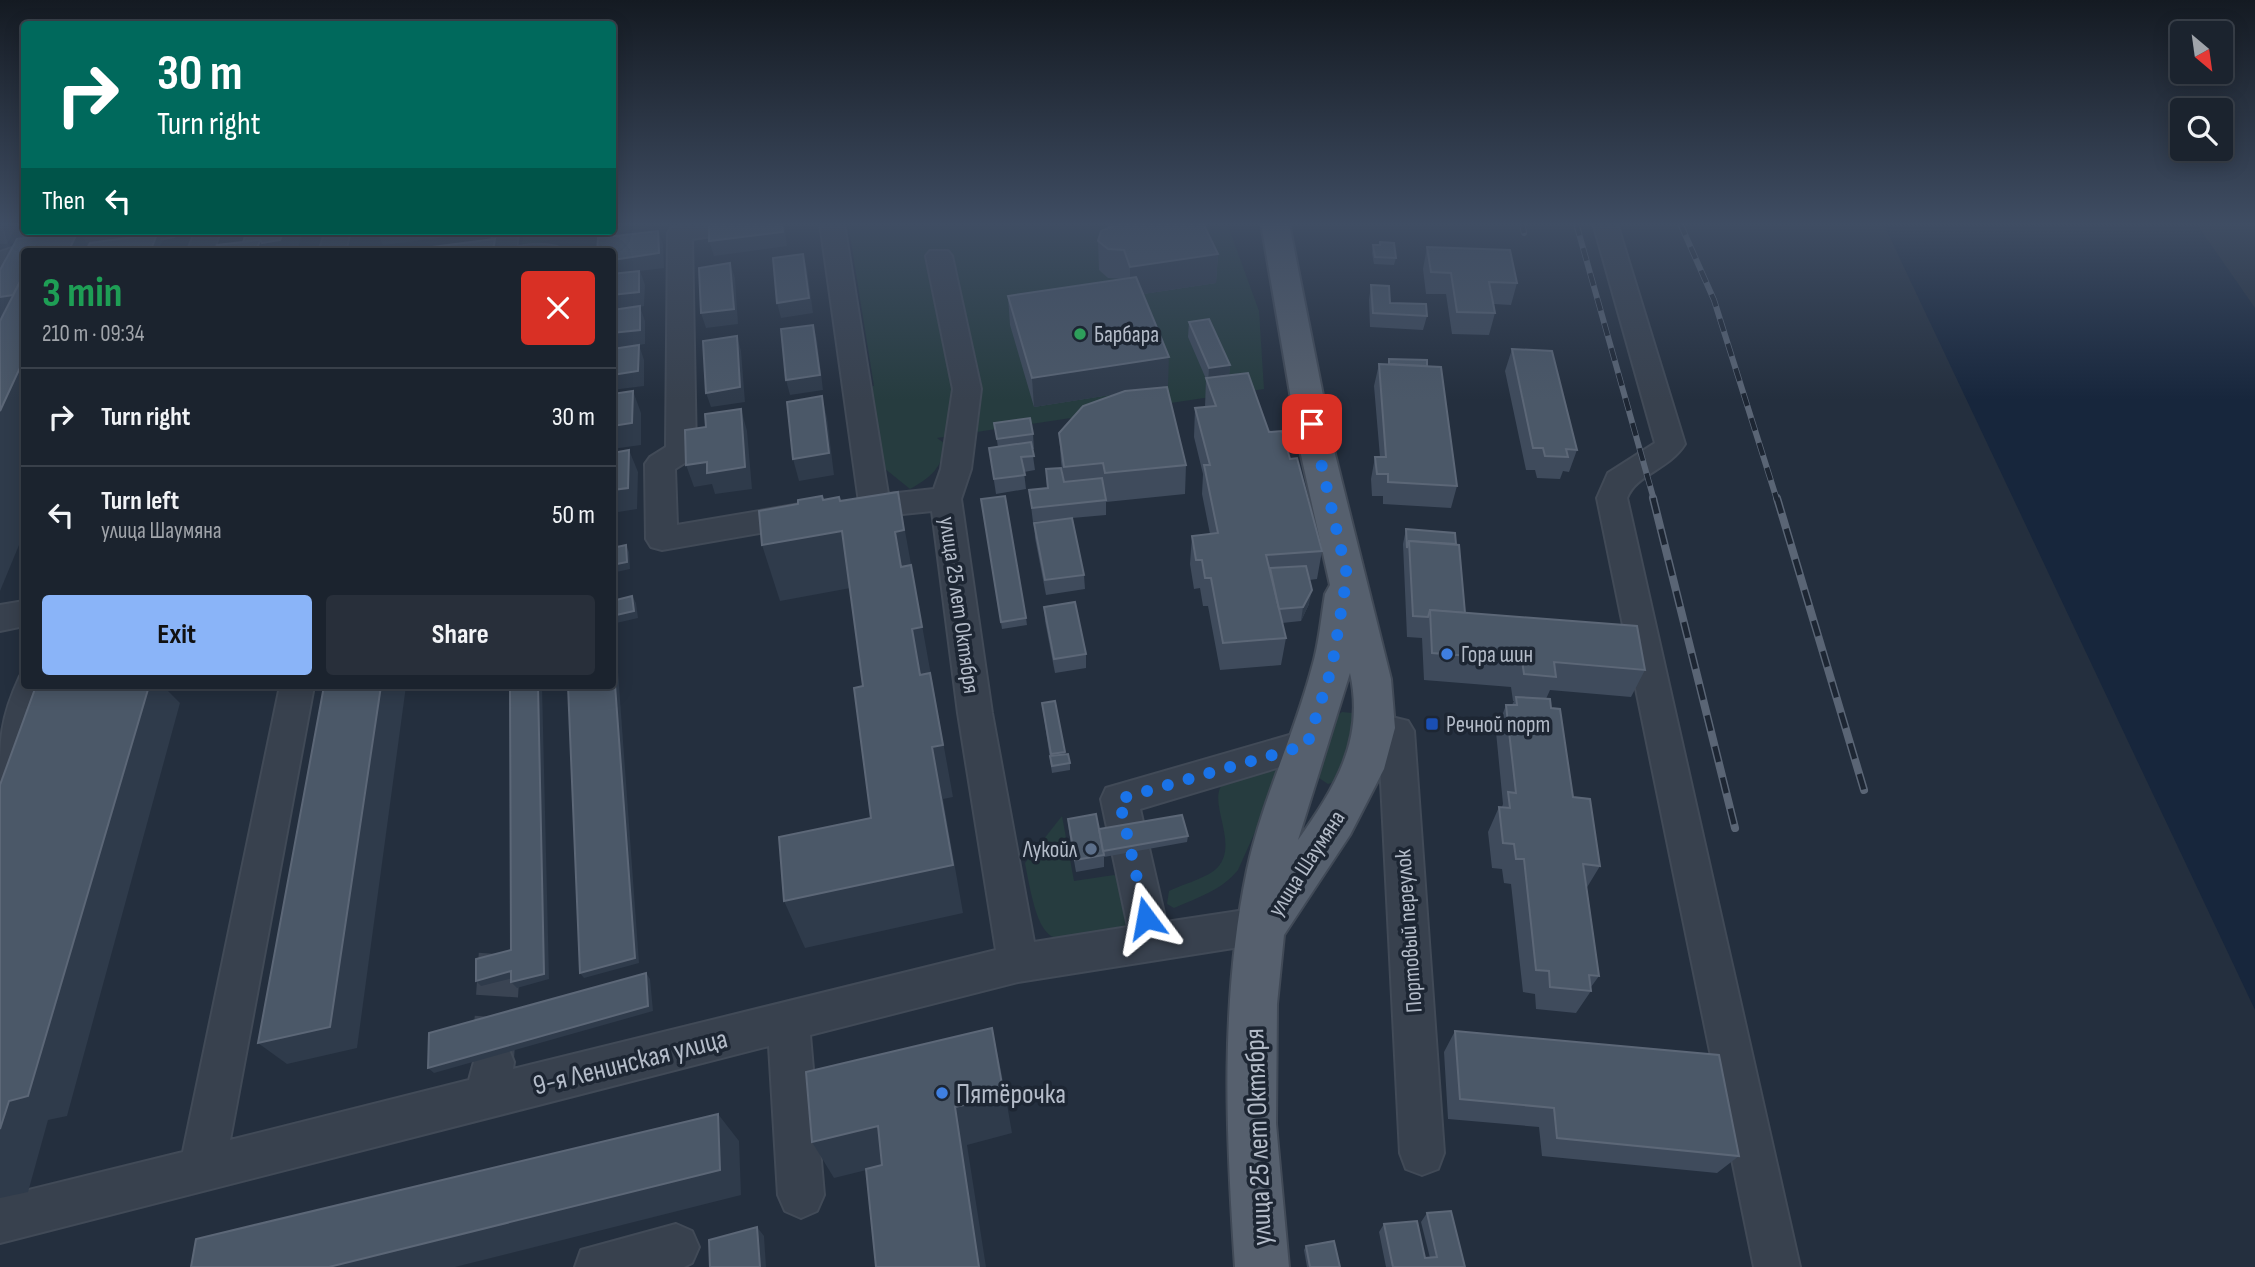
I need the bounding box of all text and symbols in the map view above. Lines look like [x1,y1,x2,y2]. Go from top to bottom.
north arrow [2170,21,2233,84]
map controls [2170,21,2233,161]
text: 30 m [157,45,242,104]
icon: right [42,49,133,140]
button: search [2170,98,2233,161]
text: Turn right [157,105,261,144]
icon: left [99,182,137,220]
text: Then [42,186,85,217]
text: 3 min [42,268,122,319]
button: close [521,271,595,345]
text: 210 m · 09:34 [42,320,144,348]
place label: Барбара [1094,321,1159,349]
marker: Барбара [1072,326,1088,342]
pin [1282,394,1342,454]
icon: right [42,398,80,436]
text: Turn right [101,402,190,433]
text: 30 m [552,402,595,433]
icon: arrive [1293,405,1331,443]
text: Turn left [101,486,179,517]
icon: left [42,496,80,534]
text: 50 m [552,500,595,531]
street label: улица 25 лет Октября [933,515,985,696]
text: улица Шаумяна [101,517,222,545]
button: Exit [42,595,312,675]
button: Share [326,595,595,675]
place label: Гора шин [1461,641,1533,669]
marker: Гора шин [1439,646,1455,662]
place label: Речной порт [1446,711,1550,739]
marker: Речной порт [1424,716,1440,732]
street label: улица Шаумяна [1262,805,1351,922]
place label: Лукойл [1022,836,1078,864]
marker: Лукойл [1083,841,1099,857]
street label: Портовый переулок [1389,848,1429,1014]
position arrow [1109,881,1183,955]
street label: 9-я Ленинская улица [530,1022,731,1103]
street label: улица 25 лет Октября [1238,1028,1279,1246]
place label: Пятёрочка [956,1078,1066,1111]
marker: Пятёрочка [934,1085,950,1101]

